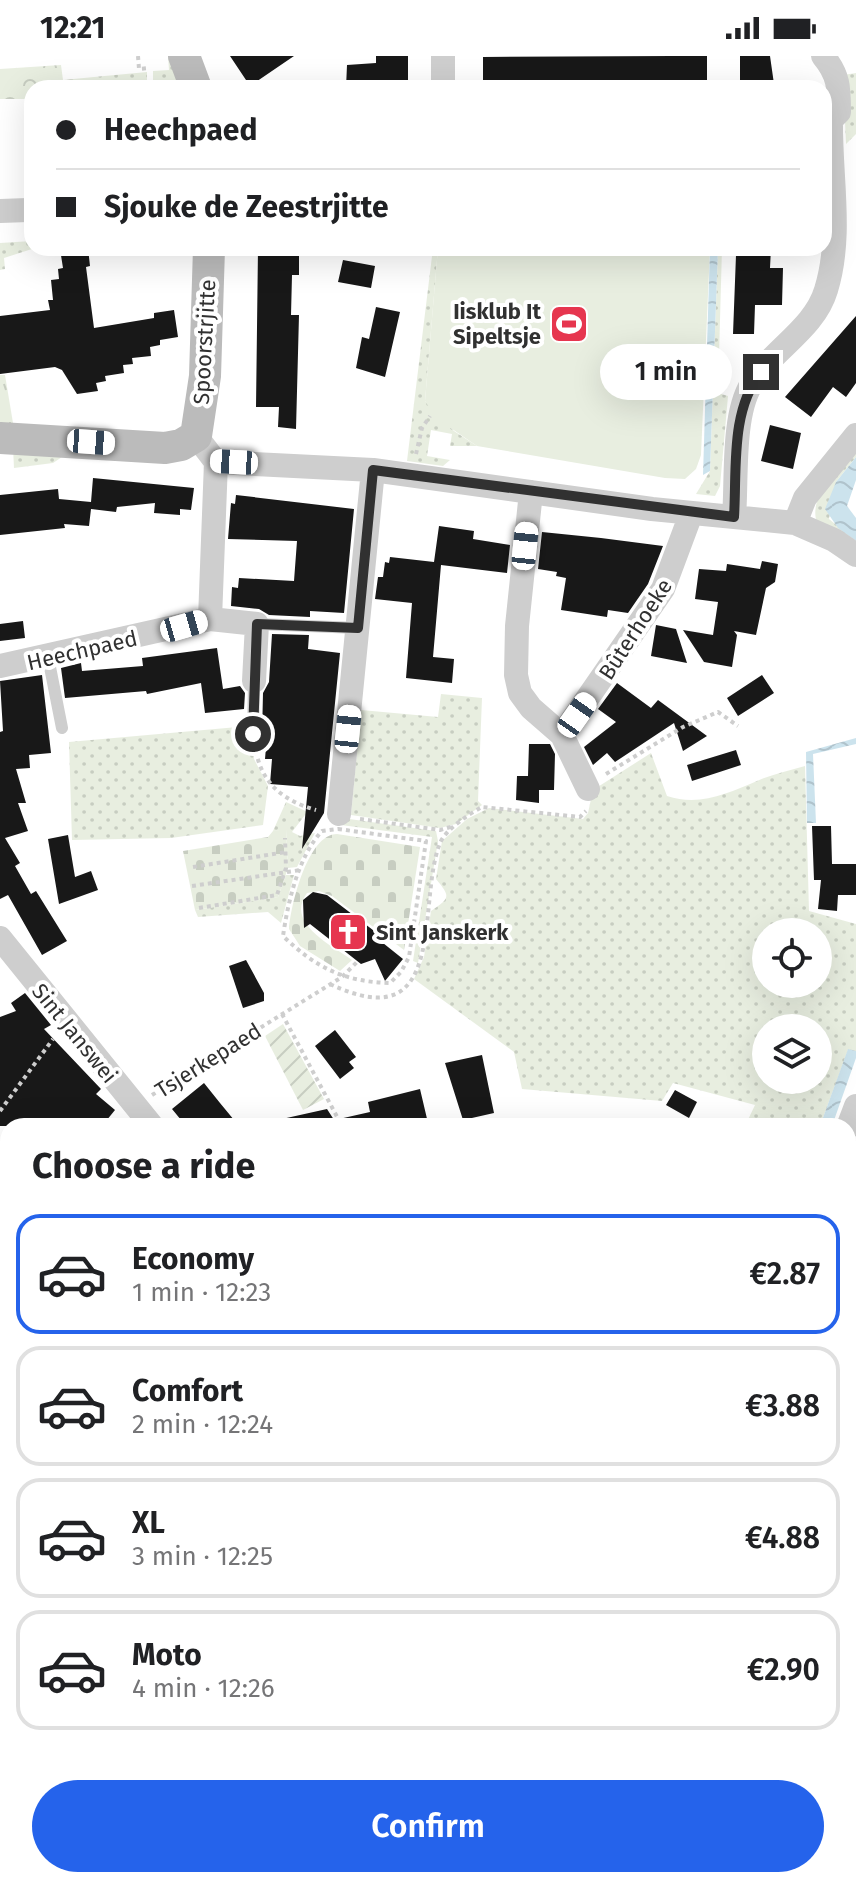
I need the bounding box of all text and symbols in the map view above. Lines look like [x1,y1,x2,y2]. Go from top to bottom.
text: 12:21 [40,10,105,46]
text: Heechpaed [104,112,257,148]
text: Sjouke de Zeestrjitte [104,189,388,225]
street label: Spoorstrjitte [188,279,221,405]
place label: Iisklub It Sipeltsje [453,298,542,350]
sports icon: Iisklub It Sipeltsje [548,303,590,345]
callout: 1 min [601,344,733,400]
route end [743,354,779,390]
text: 1 min [635,356,697,387]
car [66,428,116,456]
car [209,449,259,475]
car [511,521,539,571]
street label: Bûterhoeke [593,574,678,685]
car [158,608,210,644]
street label: Heechpaed [24,625,140,676]
car [553,688,601,742]
car [334,704,362,754]
route start [235,716,271,752]
church icon: Sint Janskerk [327,911,369,953]
map controls [752,918,832,1094]
button: locate [752,918,832,998]
place label: Sint Janskerk [376,919,509,946]
street label: Sint Janswei [26,978,123,1089]
button: layers [752,1014,832,1094]
street label: Tsjerkepaed [150,1017,266,1104]
text: Choose a ride [32,1144,255,1188]
icon: car [36,1238,108,1310]
text: Economy [132,1241,254,1277]
text: €2.87 [750,1256,820,1292]
text: 1 min · 12:23 [132,1277,271,1308]
icon: car [36,1370,108,1442]
text: Comfort [132,1373,243,1409]
text: €3.88 [745,1388,820,1424]
text: 2 min · 12:24 [132,1409,273,1440]
icon: car [36,1502,108,1574]
text: XL [132,1505,165,1541]
text: €4.88 [745,1520,820,1556]
text: 3 min · 12:25 [132,1541,273,1572]
icon: car [36,1634,108,1706]
text: Moto [132,1637,202,1673]
text: €2.90 [747,1652,820,1688]
text: 4 min · 12:26 [132,1673,275,1704]
button: Confirm [32,1780,824,1872]

